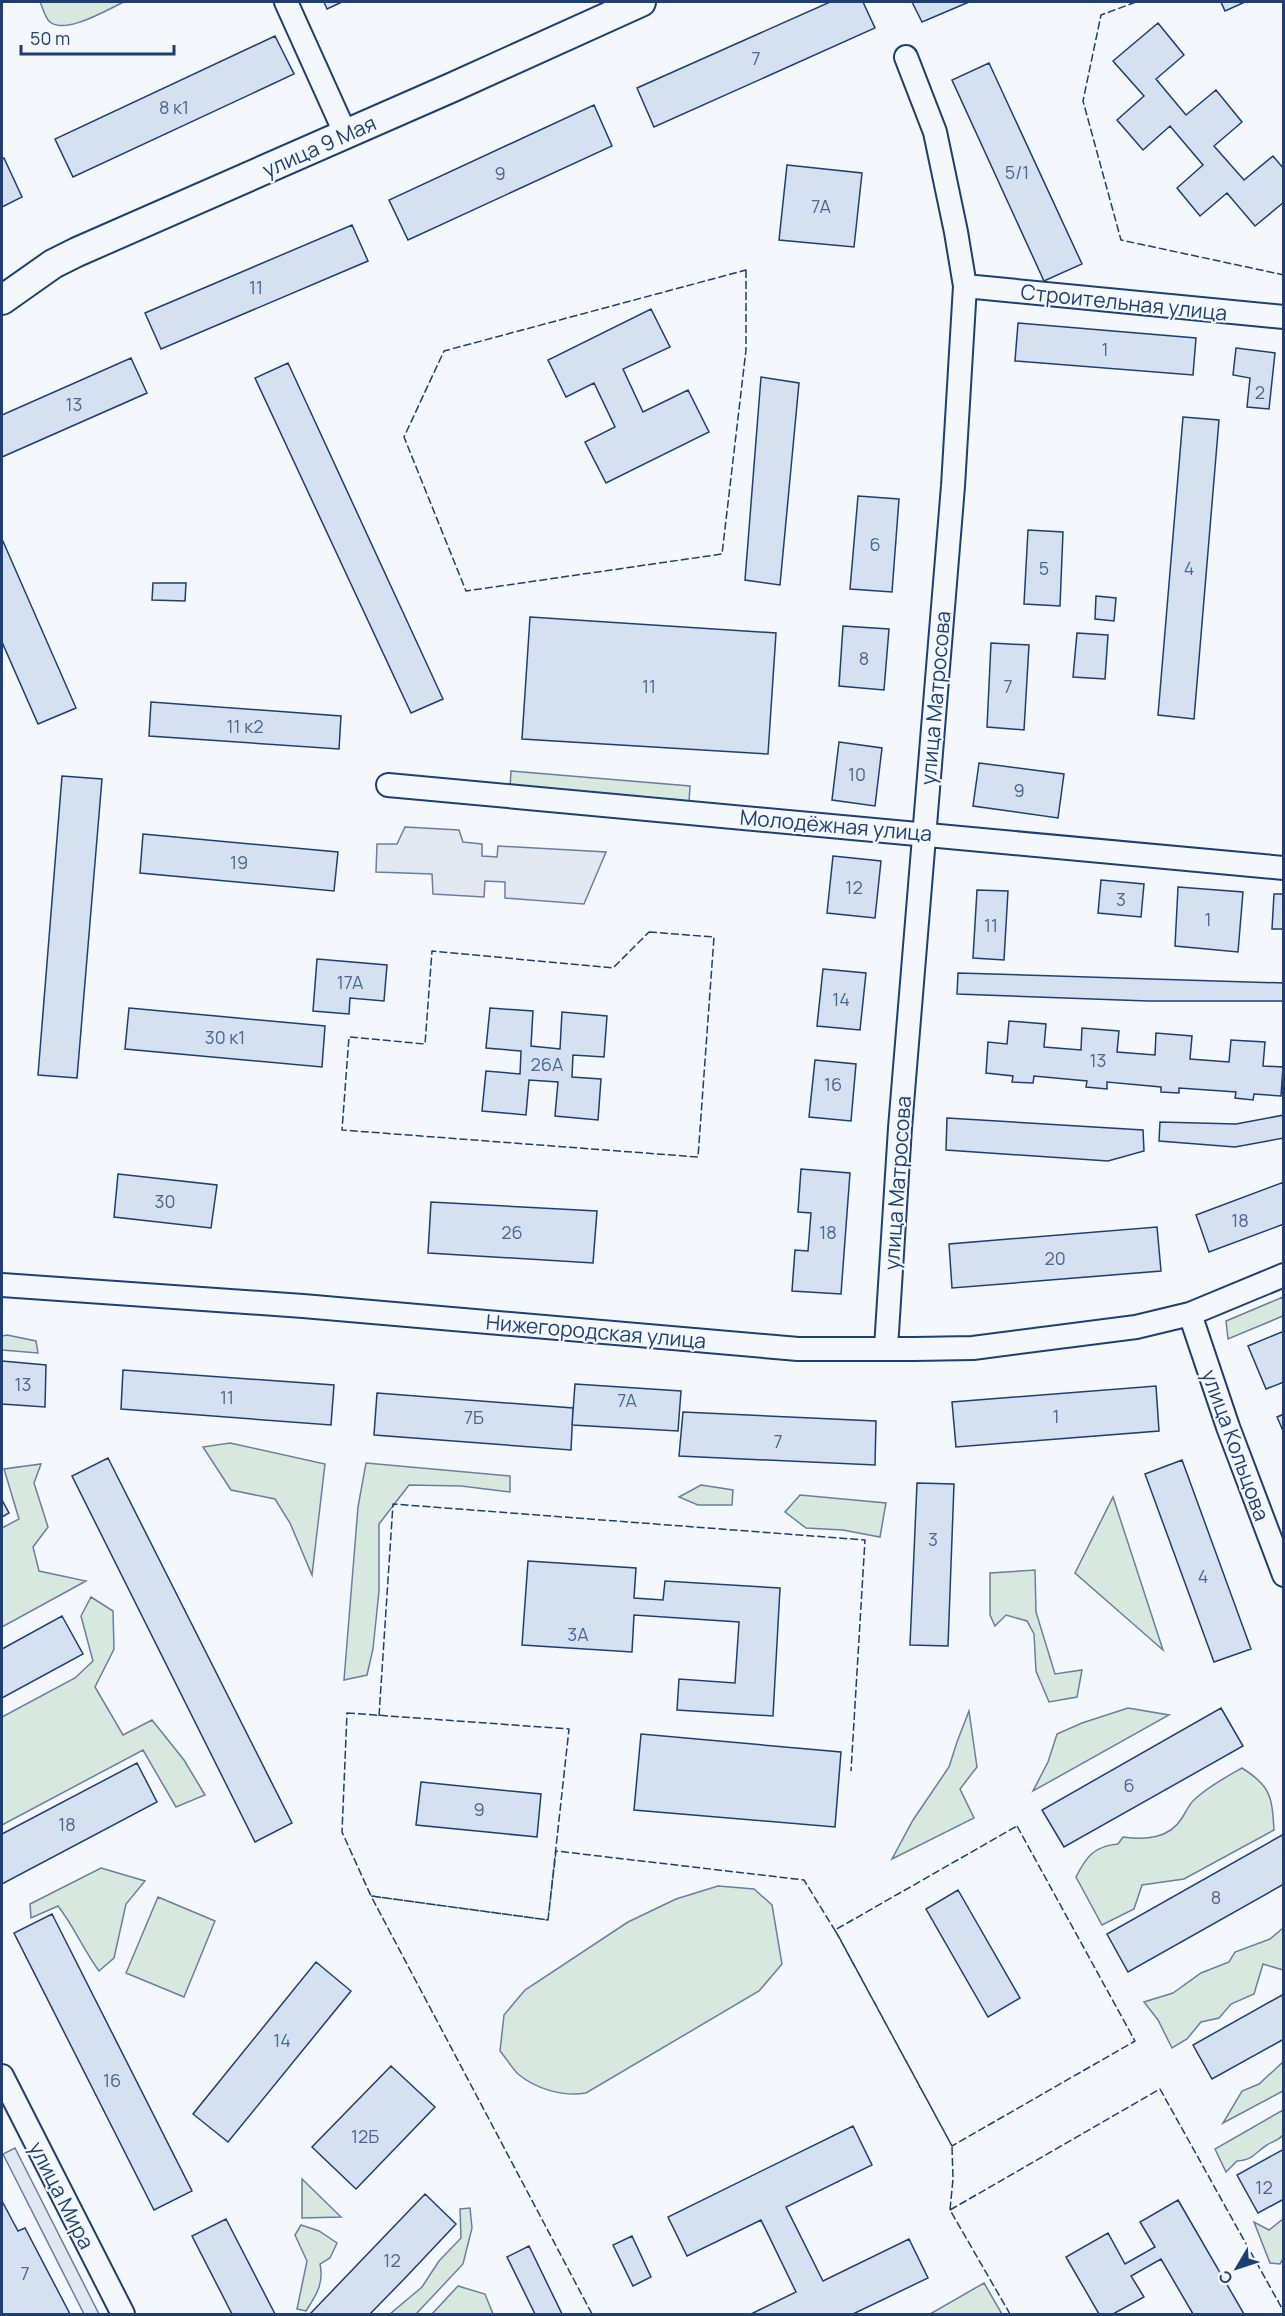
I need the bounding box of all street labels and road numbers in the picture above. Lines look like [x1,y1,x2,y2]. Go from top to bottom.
street label: улица 9 Мая [258,108,380,184]
street label: Строительная улица [1019,277,1229,327]
street label: улица Матросова [913,610,957,786]
street label: Молодёжная улица [739,803,933,847]
street label: улица Матросова [877,1095,917,1271]
street label: Нижегородская улица [485,1307,707,1355]
street label: улица Кольцова [1196,1366,1276,1524]
street label: улица Мира [23,2136,101,2254]

